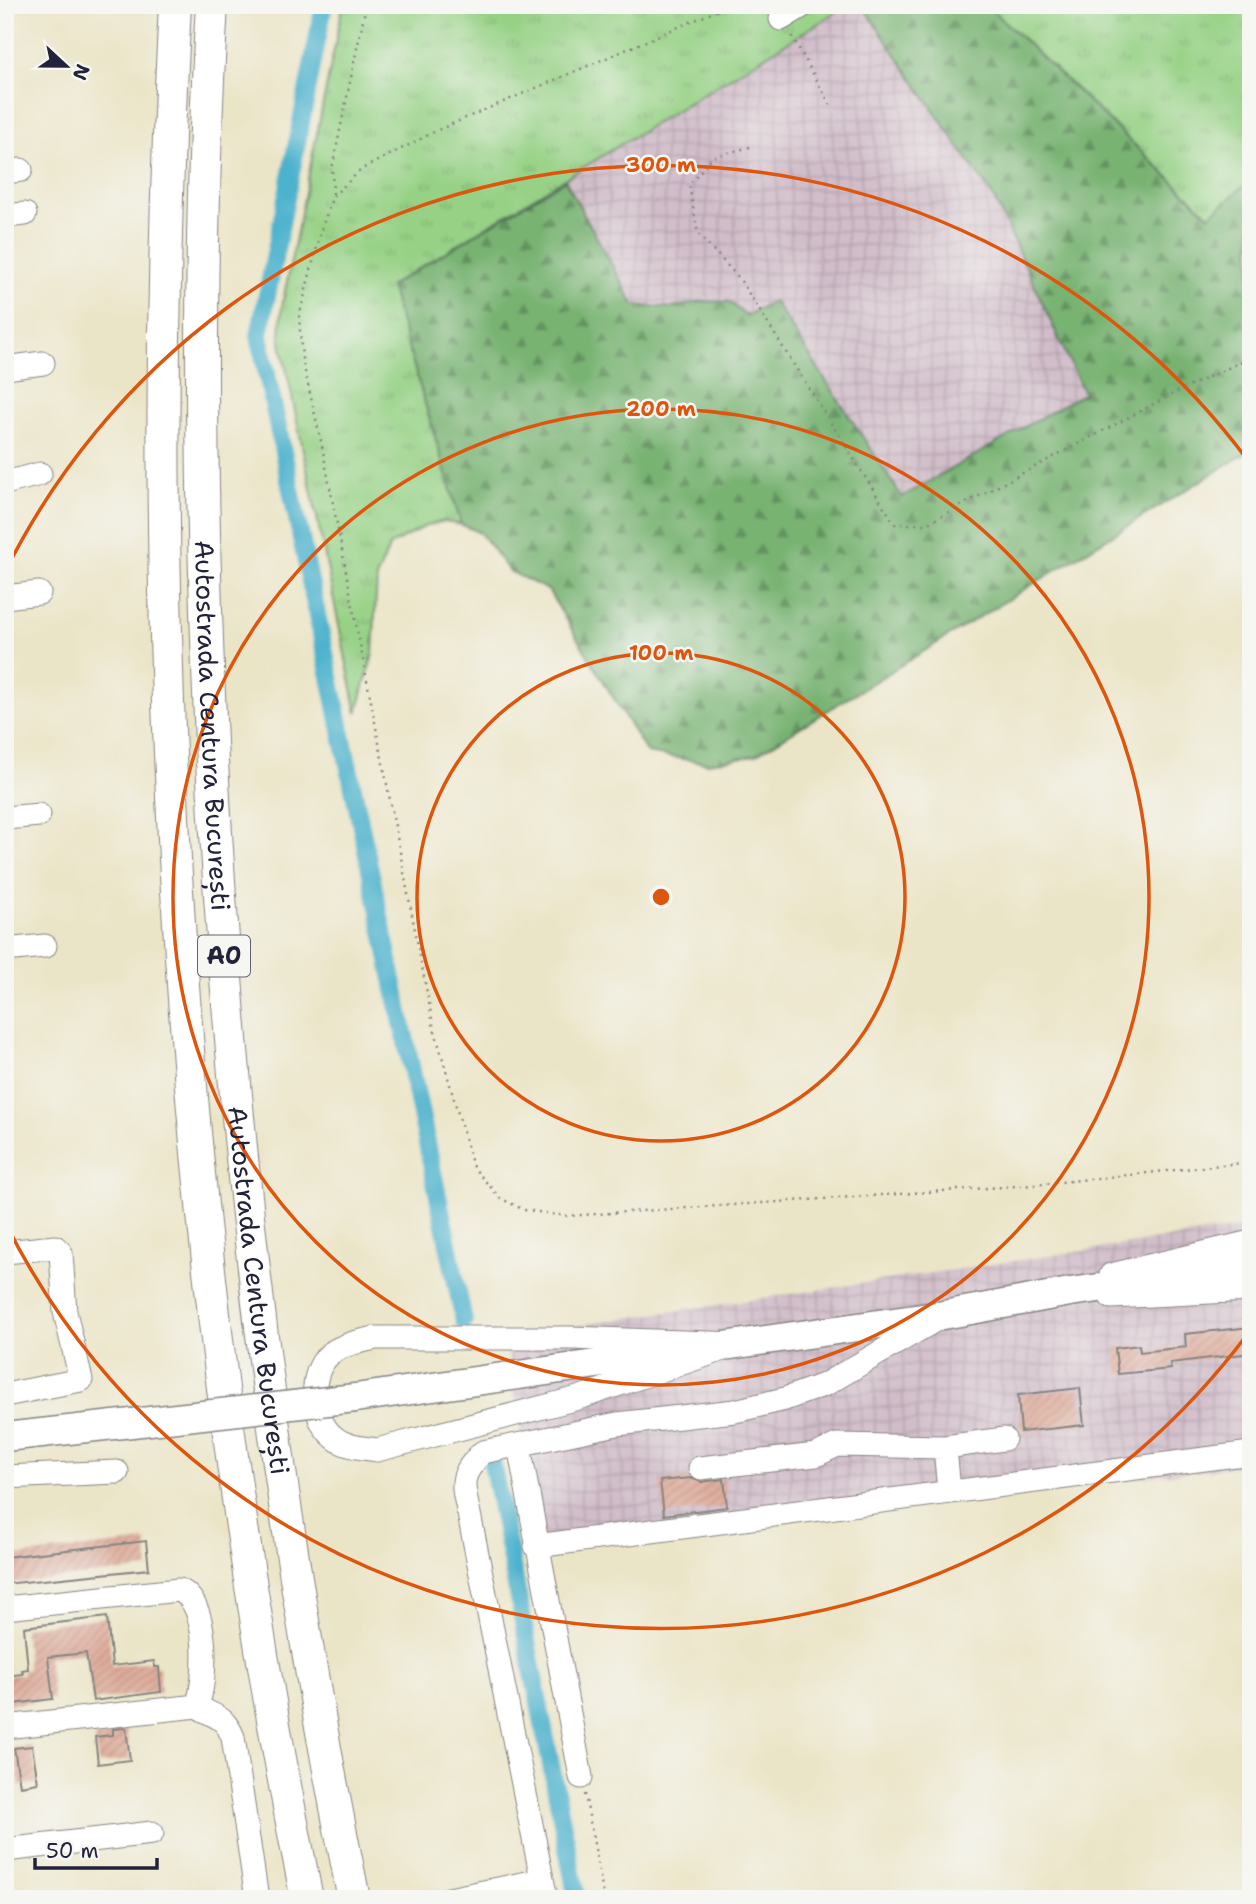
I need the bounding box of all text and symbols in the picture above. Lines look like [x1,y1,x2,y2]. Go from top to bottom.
north arrow [32,32,102,102]
text: N [67,61,96,84]
text: 300 m [626,151,696,179]
text: 200 m [626,395,696,423]
street label: Autostrada Centura București [187,540,239,912]
text: 100 m [629,639,693,667]
centre of rings [649,885,673,909]
road number: A0 [198,936,250,976]
street label: Autostrada Centura București [220,1104,298,1477]
scale bar [35,1827,158,1871]
text: 50 m [46,1837,99,1865]

